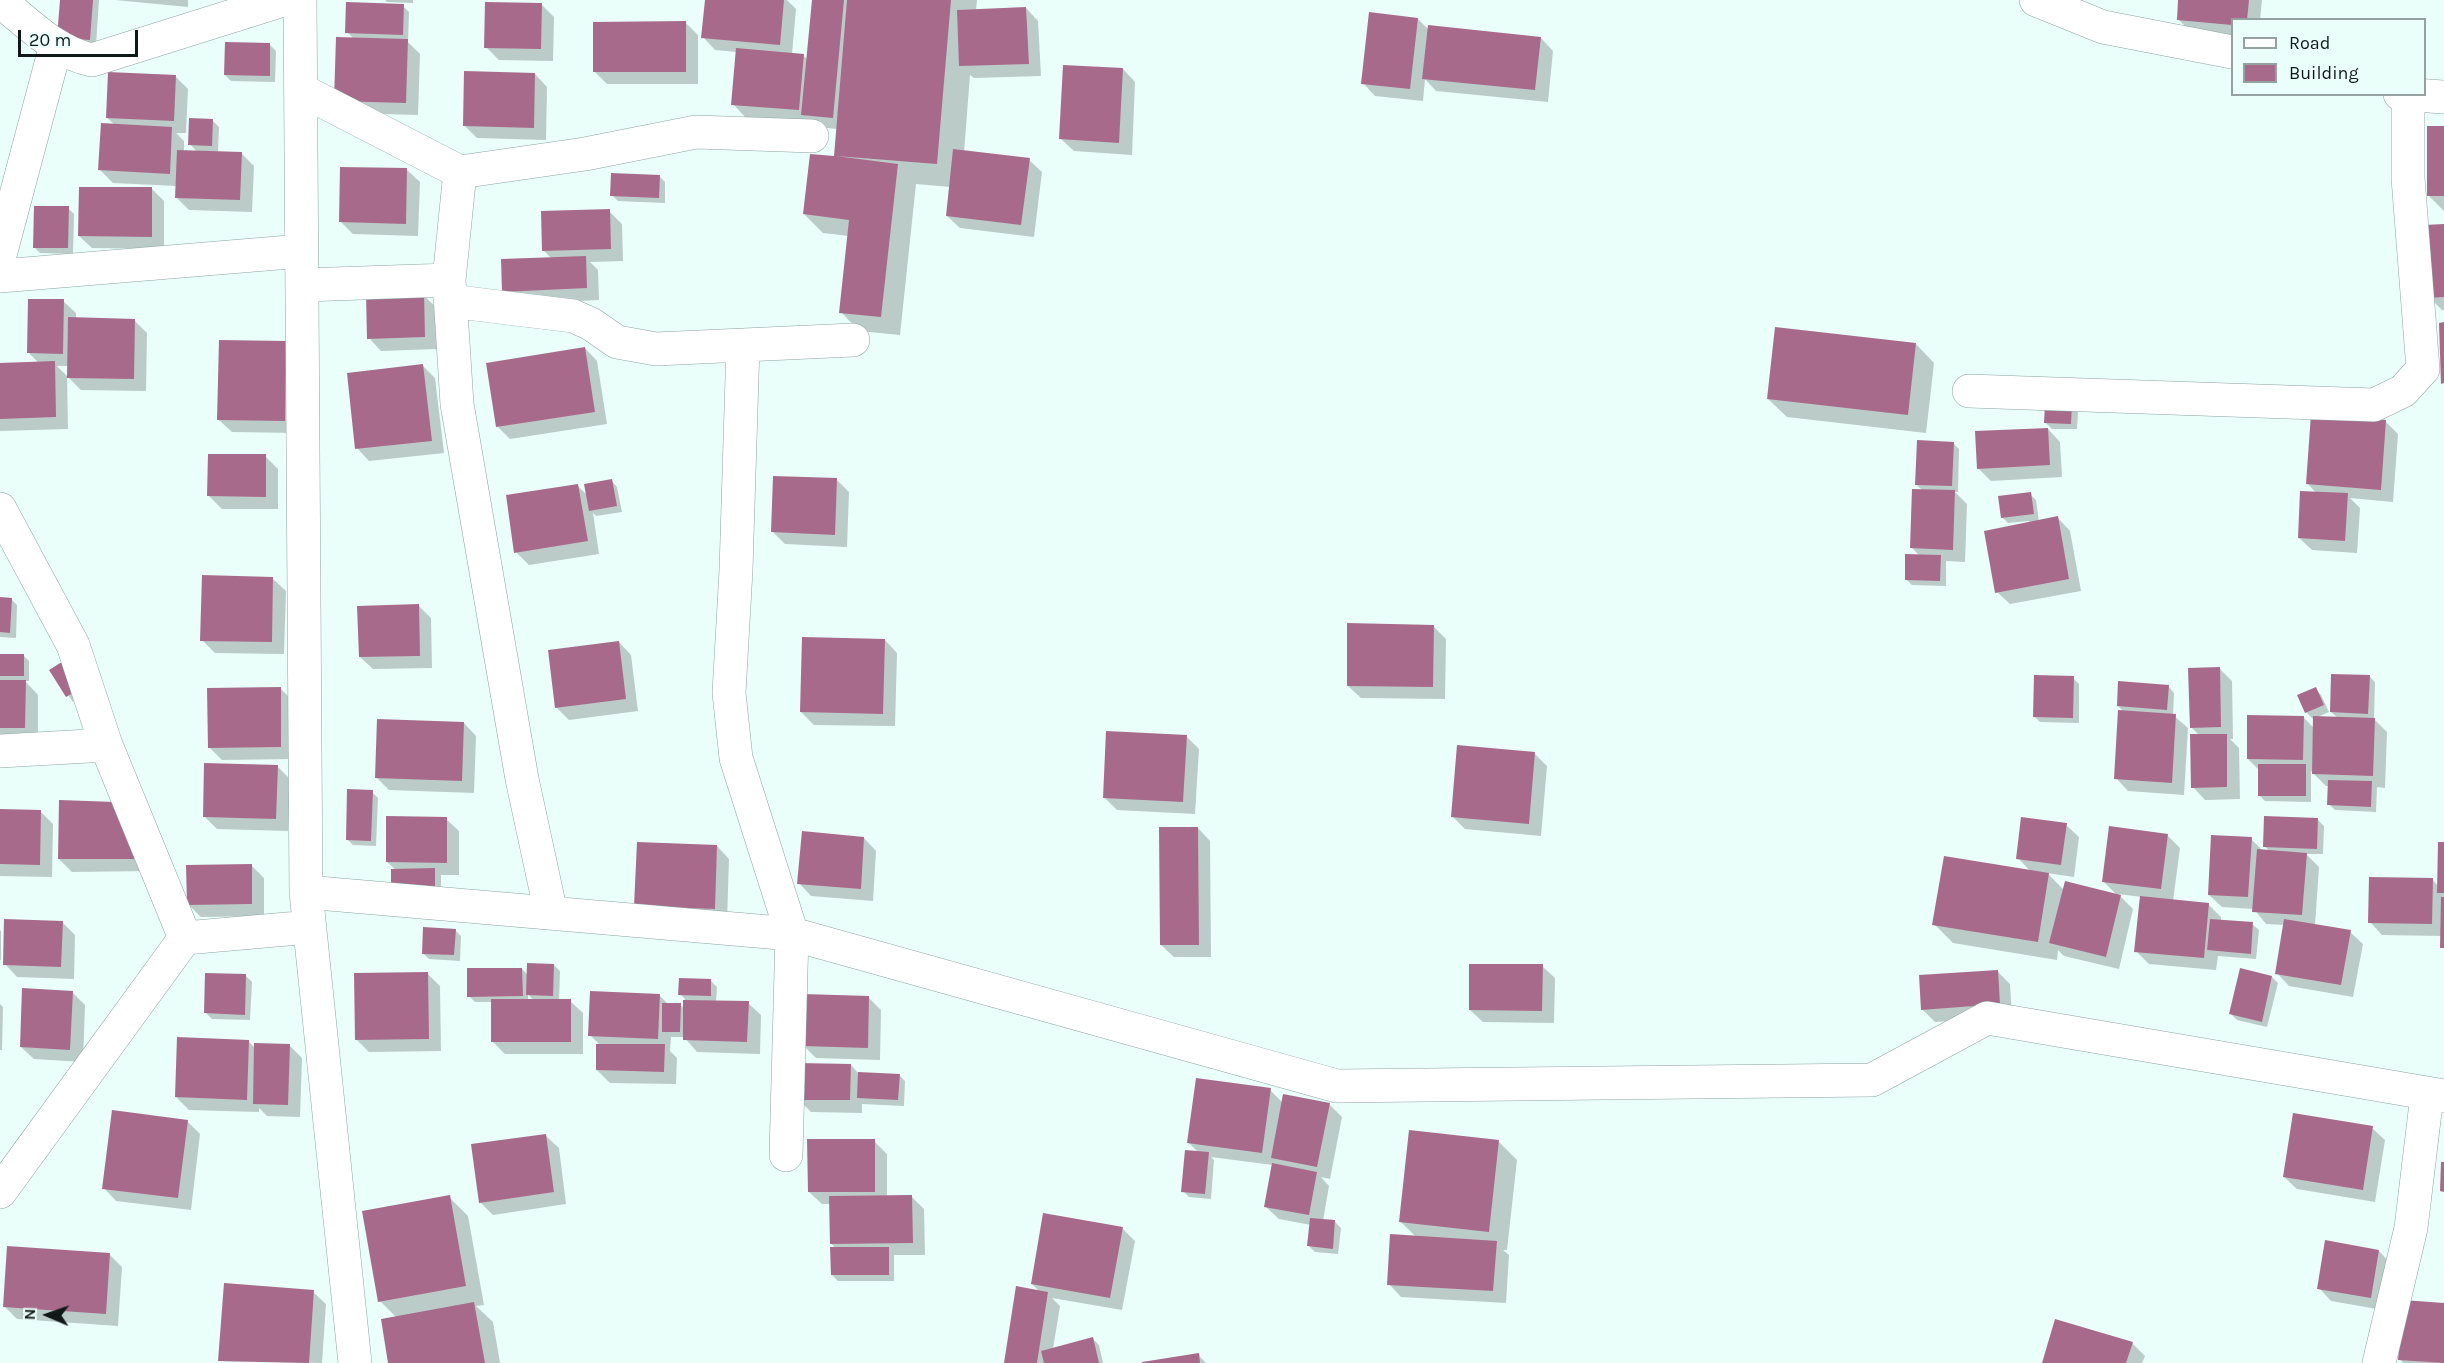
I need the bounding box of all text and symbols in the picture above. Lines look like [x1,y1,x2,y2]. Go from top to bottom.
scale bar [21,18,141,56]
legend [2231,18,2426,96]
text: 20 m [29,29,71,51]
text: Road [2289,32,2330,54]
text: Building [2289,62,2359,84]
north arrow [18,1285,78,1345]
text: N [20,1308,39,1320]

